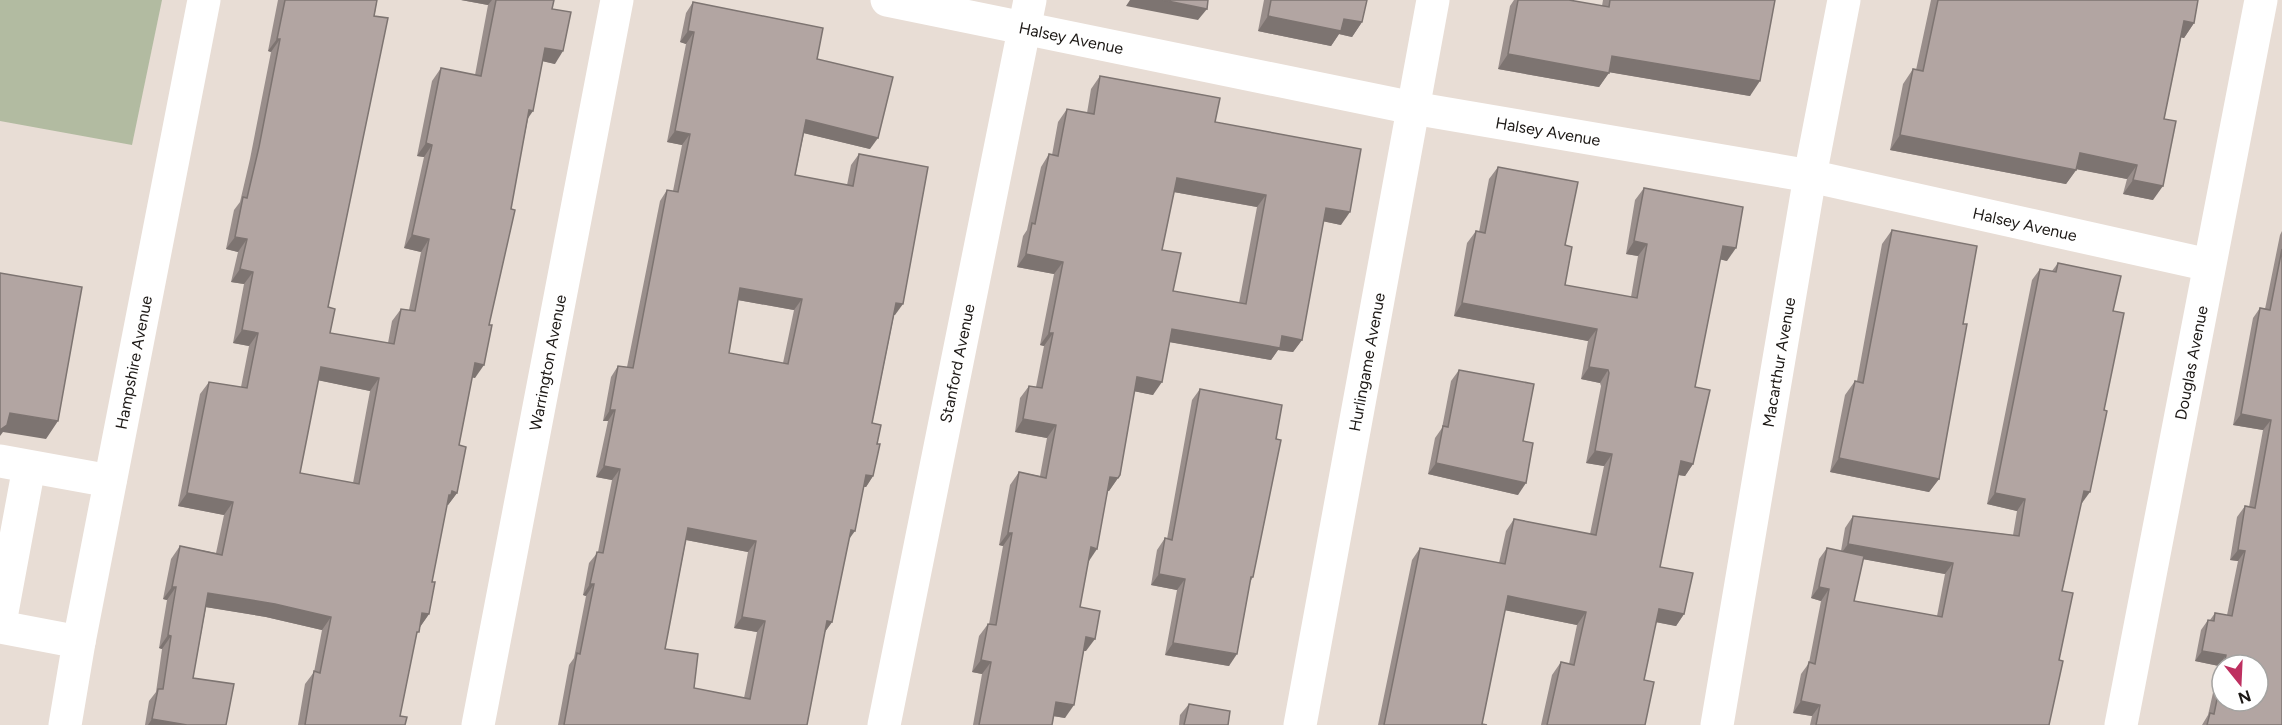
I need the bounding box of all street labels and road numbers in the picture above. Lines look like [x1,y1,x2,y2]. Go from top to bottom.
street label: Halsey Avenue [1017,18,1125,58]
street label: Halsey Avenue [1494,113,1602,150]
street label: Halsey Avenue [1971,203,2079,245]
street label: Hurlingame Avenue [1345,291,1389,433]
street label: Warrington Avenue [525,293,570,432]
street label: Hampshire Avenue [111,294,156,431]
street label: Macarthur Avenue [1758,296,1799,429]
street label: Stanford Avenue [936,302,978,424]
street label: Douglas Avenue [2171,304,2211,421]

